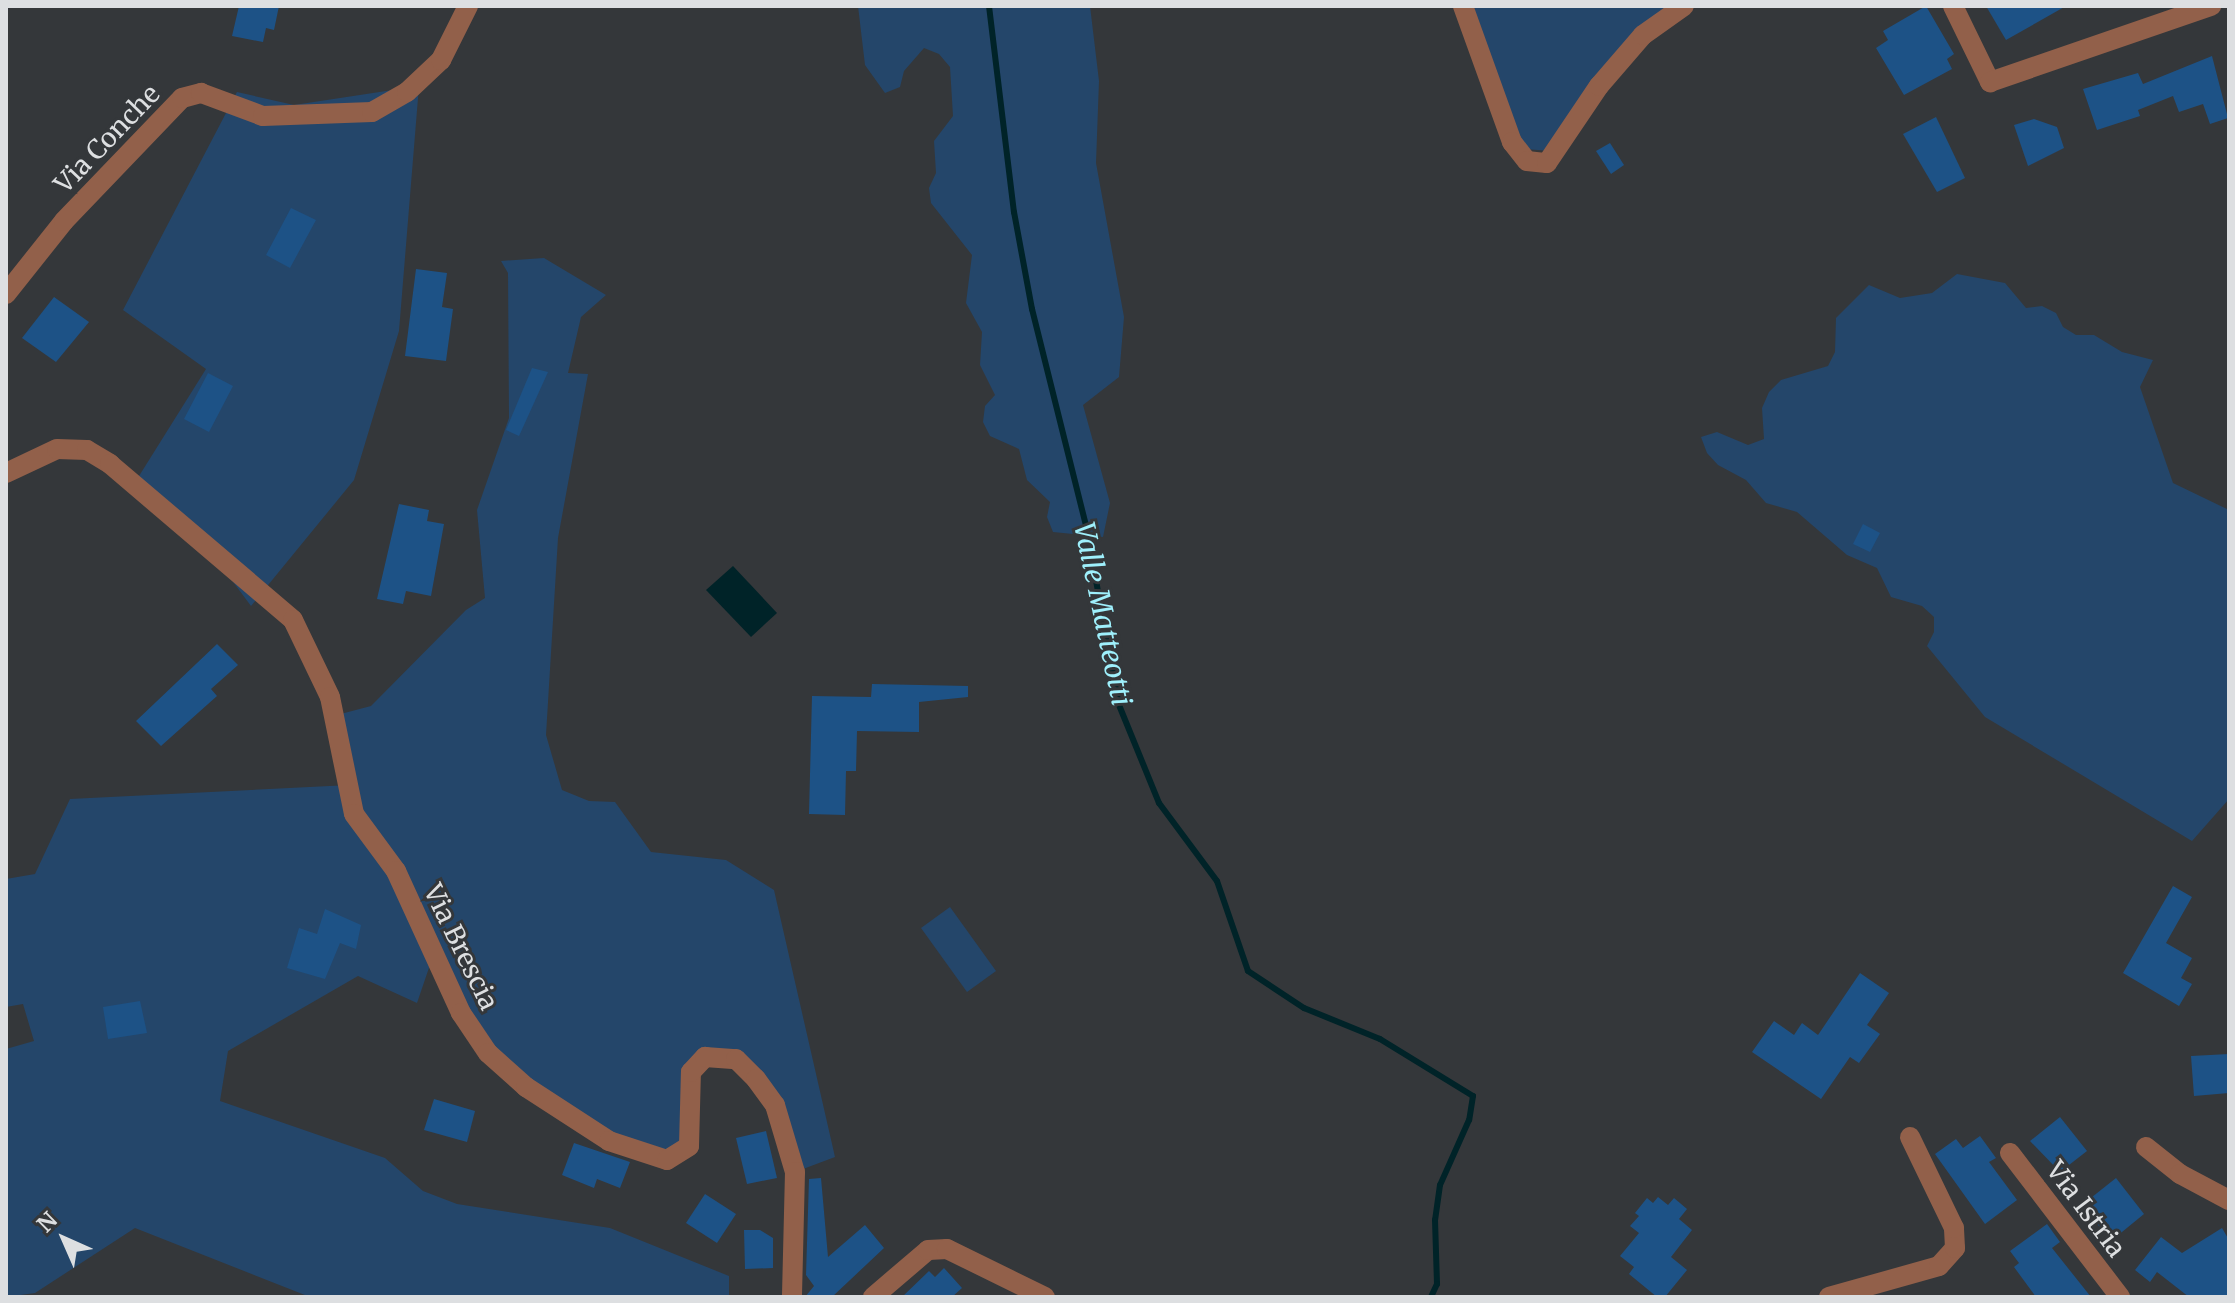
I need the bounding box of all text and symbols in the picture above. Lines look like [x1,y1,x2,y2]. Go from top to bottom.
street label: Via Conche [48,78,166,200]
water label: Valle Matteotti [1067,519,1139,709]
street label: Via Brescia [417,879,505,1015]
street label: Via Istria [2040,1155,2132,1263]
north arrow [24,1199,104,1279]
text: N [31,1206,63,1238]

